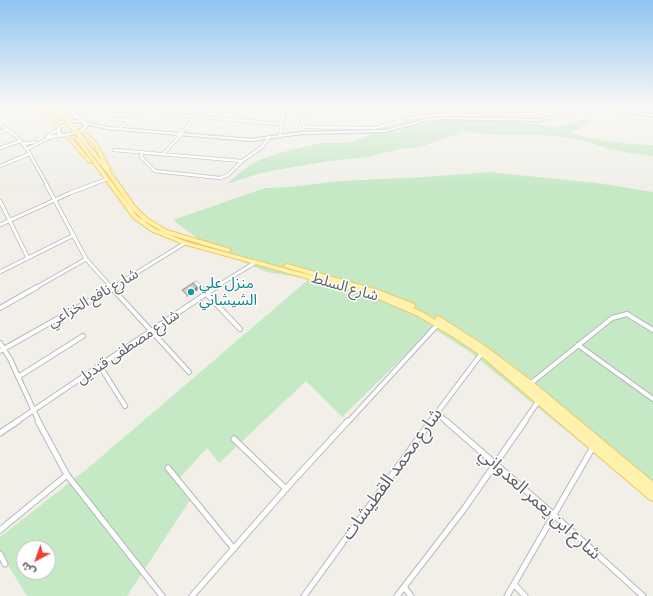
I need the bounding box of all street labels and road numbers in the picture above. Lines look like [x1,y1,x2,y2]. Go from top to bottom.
street label: شارع نافع الخزاعي [44,265,142,331]
street label: شارع السلط [309,269,381,305]
street label: شارع مصطفى قنديل [73,306,183,388]
street label: شارع محمد القطيشات [337,404,447,544]
street label: شارع ابن يعمر العدواني [474,443,606,565]

